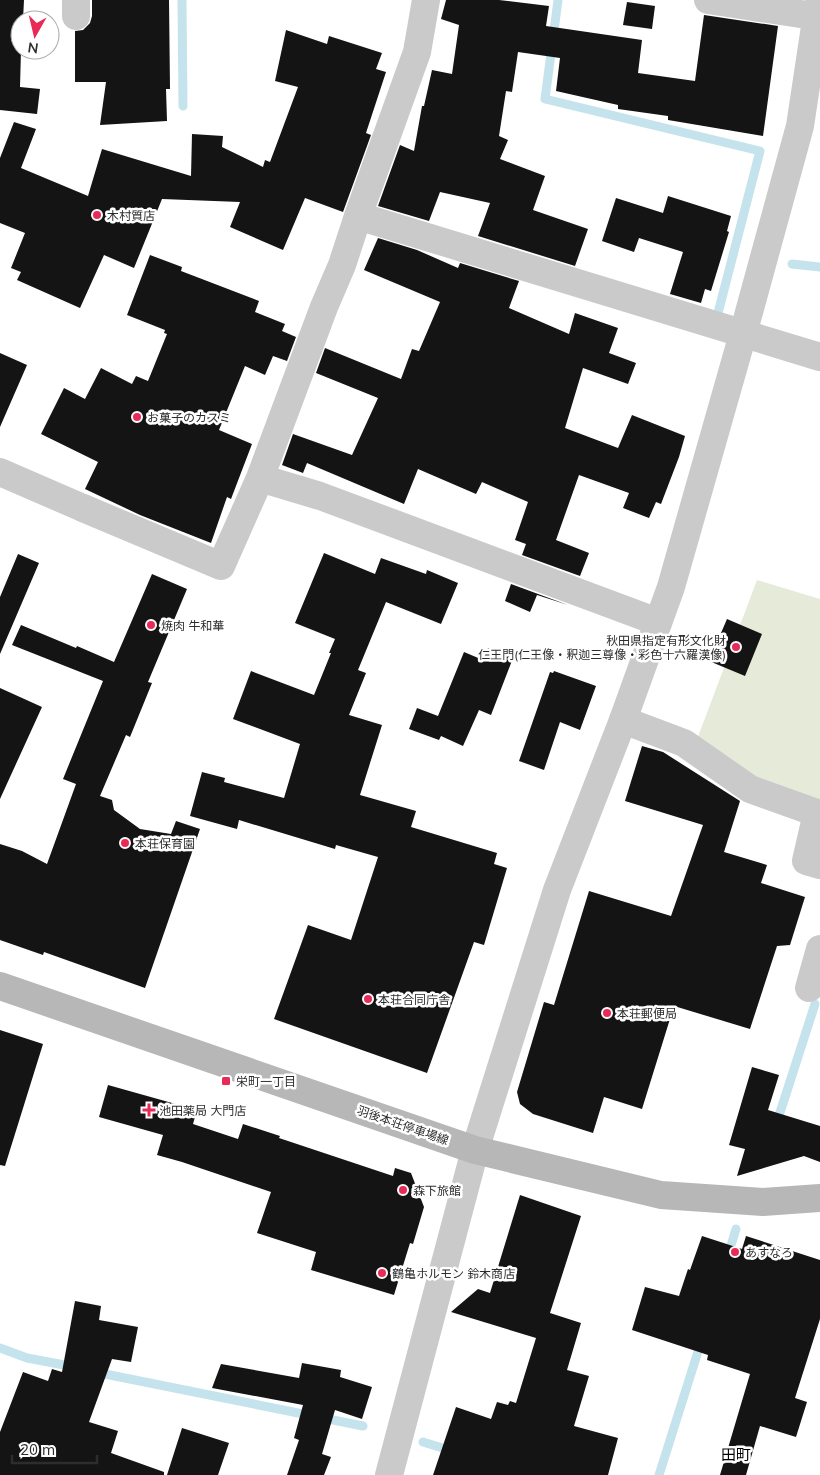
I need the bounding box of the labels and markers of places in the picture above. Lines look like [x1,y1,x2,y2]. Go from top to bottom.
place label: 木村質店 [107,208,155,223]
marker: 木村質店 [91,209,103,221]
place label: お菓子のカスミ [147,410,231,425]
marker: お菓子のカスミ [131,411,143,423]
place label: 焼肉 牛和華 [161,618,224,633]
marker: 焼肉 牛和華 [145,619,157,631]
place label: 秋田県指定有形文化財 仁王門(仁王像・釈迦三尊像・彩色十六羅漢像) [478,633,726,662]
marker: 秋田県指定有形文化財 仁王門(仁王像・釈迦三尊像・彩色十六羅漢像) [730,641,742,653]
place label: 本荘保育園 [135,836,195,851]
marker: 本荘保育園 [119,837,131,849]
place label: 本荘合同庁舎 [378,992,450,1007]
marker: 本荘合同庁舎 [362,993,374,1005]
place label: 本荘郵便局 [617,1006,677,1021]
marker: 本荘郵便局 [601,1007,613,1019]
place label: 栄町一丁目 [236,1074,296,1089]
marker: 栄町一丁目 [220,1075,232,1087]
place label: 池田薬局 大門店 [159,1103,246,1118]
marker: 池田薬局 大門店 [143,1104,155,1116]
place label: 森下旅館 [413,1183,461,1198]
marker: 森下旅館 [397,1184,409,1196]
place label: あすなろ [745,1245,793,1260]
marker: あすなろ [729,1246,741,1258]
place label: 鶴亀ホルモン 鈴木商店 [392,1266,515,1281]
marker: 鶴亀ホルモン 鈴木商店 [376,1267,388,1279]

